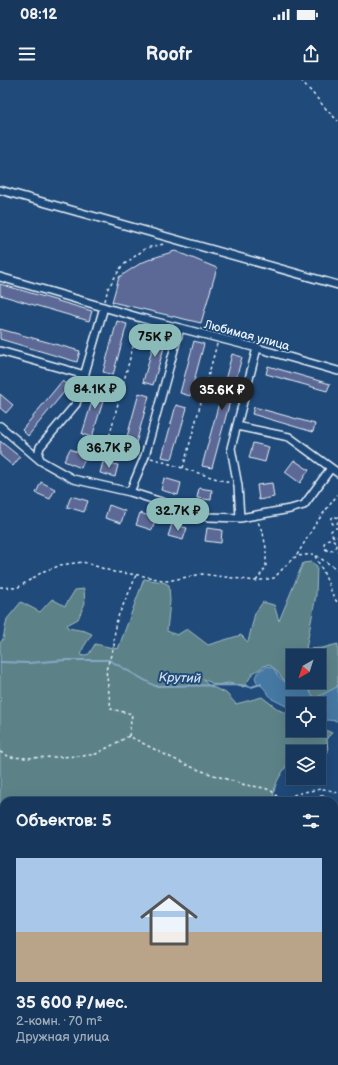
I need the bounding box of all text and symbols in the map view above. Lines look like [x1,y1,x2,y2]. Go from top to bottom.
text: 08:12 [20,5,57,24]
icon: menu [16,43,38,65]
icon: share [300,43,322,65]
text: Roofr [146,44,192,65]
street label: Любимая улица [201,317,291,354]
pin: 75K ₽ [127,324,183,358]
text: 75K ₽ [138,329,172,345]
pin: 84.1K ₽ [58,376,132,410]
pin: 35.6K ₽ [185,377,259,411]
text: 84.1K ₽ [73,381,117,397]
text: 35.6K ₽ [199,382,245,398]
pin: 36.7K ₽ [72,435,146,469]
text: 36.7K ₽ [86,440,132,456]
pin: 32.7K ₽ [141,498,215,532]
text: 32.7K ₽ [155,503,201,519]
north arrow [286,649,326,689]
map controls [286,649,326,785]
water label: Крутий [158,669,202,687]
button: locate [286,697,326,737]
button: layers [286,745,326,785]
icon: filters [300,810,322,832]
text: Объектов: 5 [16,811,112,831]
icon: home [133,884,205,956]
text: 35 600 ₽/мес. [16,993,128,1013]
text: 2-комн. · 70 m² [16,1013,102,1029]
text: Дружная улица [16,1029,109,1045]

